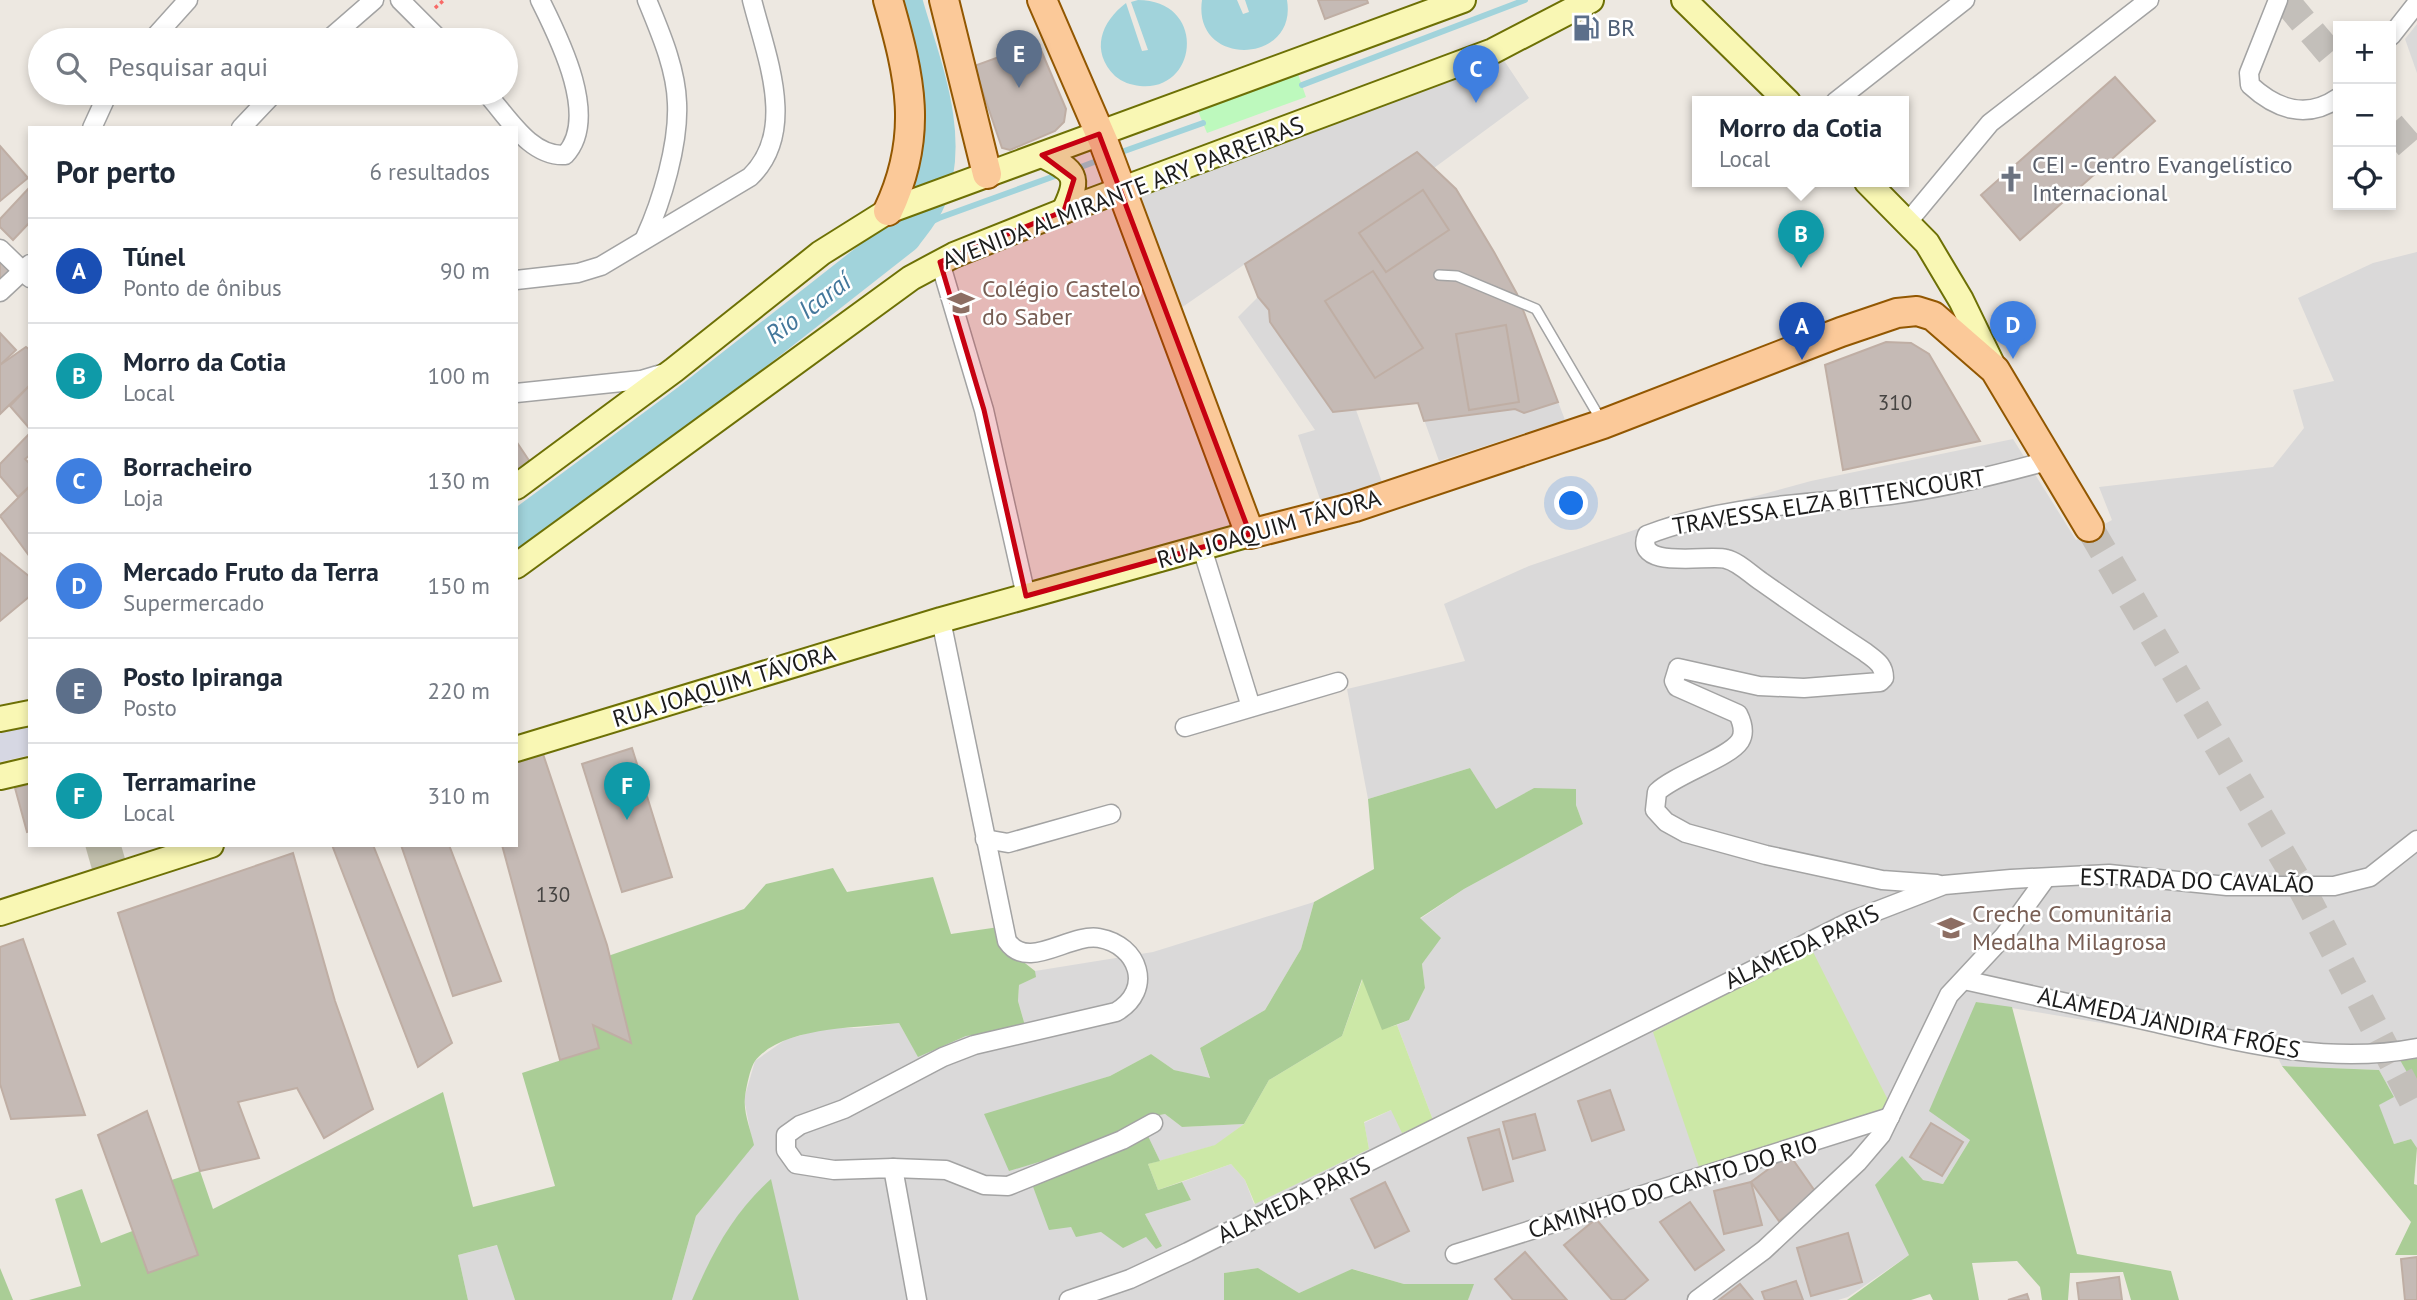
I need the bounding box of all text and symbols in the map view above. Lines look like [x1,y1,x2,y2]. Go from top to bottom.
place label: BR [1607,12,1635,43]
fuel station icon: BR [1571,13,1601,43]
map controls [2333,21,2396,210]
button: + [2333,21,2396,84]
search box [28,28,518,105]
pin: E [996,30,1042,88]
pin: C [1453,45,1499,103]
icon: search [52,48,90,86]
text: Pesquisar aqui [108,50,268,83]
button: − [2333,84,2396,147]
popup [1692,96,1909,187]
street label: AVENIDA ALMIRANTE ARY PARREIRAS [937,109,1308,276]
text: Morro da Cotia [1719,111,1882,144]
text: Local [1719,144,1770,173]
button: locate [2333,147,2396,210]
place label: CEI - Centro Evangelístico Internacional [2032,149,2293,208]
text: Por perto [56,152,176,191]
text: 6 resultados [369,157,490,186]
church icon: CEI - Centro Evangelístico Internacional [1996,164,2026,194]
pin: B [1778,210,1824,268]
text: Túnel [123,240,185,273]
text: A [72,256,86,285]
text: 90 m [440,256,490,285]
water label: Rio Icaraí [758,263,860,351]
text: Ponto de ônibus [123,273,282,302]
place label: Colégio Castelo do Saber [982,273,1141,332]
school or university icon: Colégio Castelo do Saber [946,288,976,318]
pin: D [1990,301,2036,359]
pin: A [1779,302,1825,360]
text: Morro da Cotia [123,345,286,378]
text: B [72,361,86,390]
text: 100 m [428,361,490,390]
text: Local [123,378,174,407]
house number: 310 [1878,389,1912,416]
text: Borracheiro [123,450,252,483]
street label: TRAVESSA ELZA BITTENCOURT [1670,461,1988,542]
text: C [73,466,85,495]
text: 130 m [428,466,490,495]
street label: RUA JOAQUIM TÁVORA [1154,482,1384,575]
text: Loja [123,483,163,512]
your location [1554,486,1588,520]
text: Mercado Fruto da Terra [123,555,379,588]
text: D [72,571,86,600]
text: 150 m [428,571,490,600]
text: Supermercado [123,588,264,617]
street label: RUA JOAQUIM TÁVORA [609,637,839,734]
text: Posto Ipiranga [123,660,283,693]
text: E [73,676,85,705]
text: 220 m [428,676,490,705]
text: Posto [123,693,177,722]
pin: F [604,762,650,820]
text: Terramarine [123,765,256,798]
text: F [73,781,85,810]
text: 310 m [428,781,490,810]
text: Local [123,798,174,827]
street label: ESTRADA DO CAVALÃO [2079,861,2315,900]
house number: 130 [536,881,570,908]
street label: ALAMEDA PARIS [1720,897,1884,996]
place label: Creche Comunitária Medalha Milagrosa [1972,898,2172,957]
school or university icon: Creche Comunitária Medalha Milagrosa [1936,913,1966,943]
street label: ALAMEDA JANDIRA FRÓES [2035,980,2303,1065]
street label: CAMINHO DO CANTO DO RIO [1524,1128,1821,1245]
street label: ALAMEDA PARIS [1212,1149,1376,1250]

